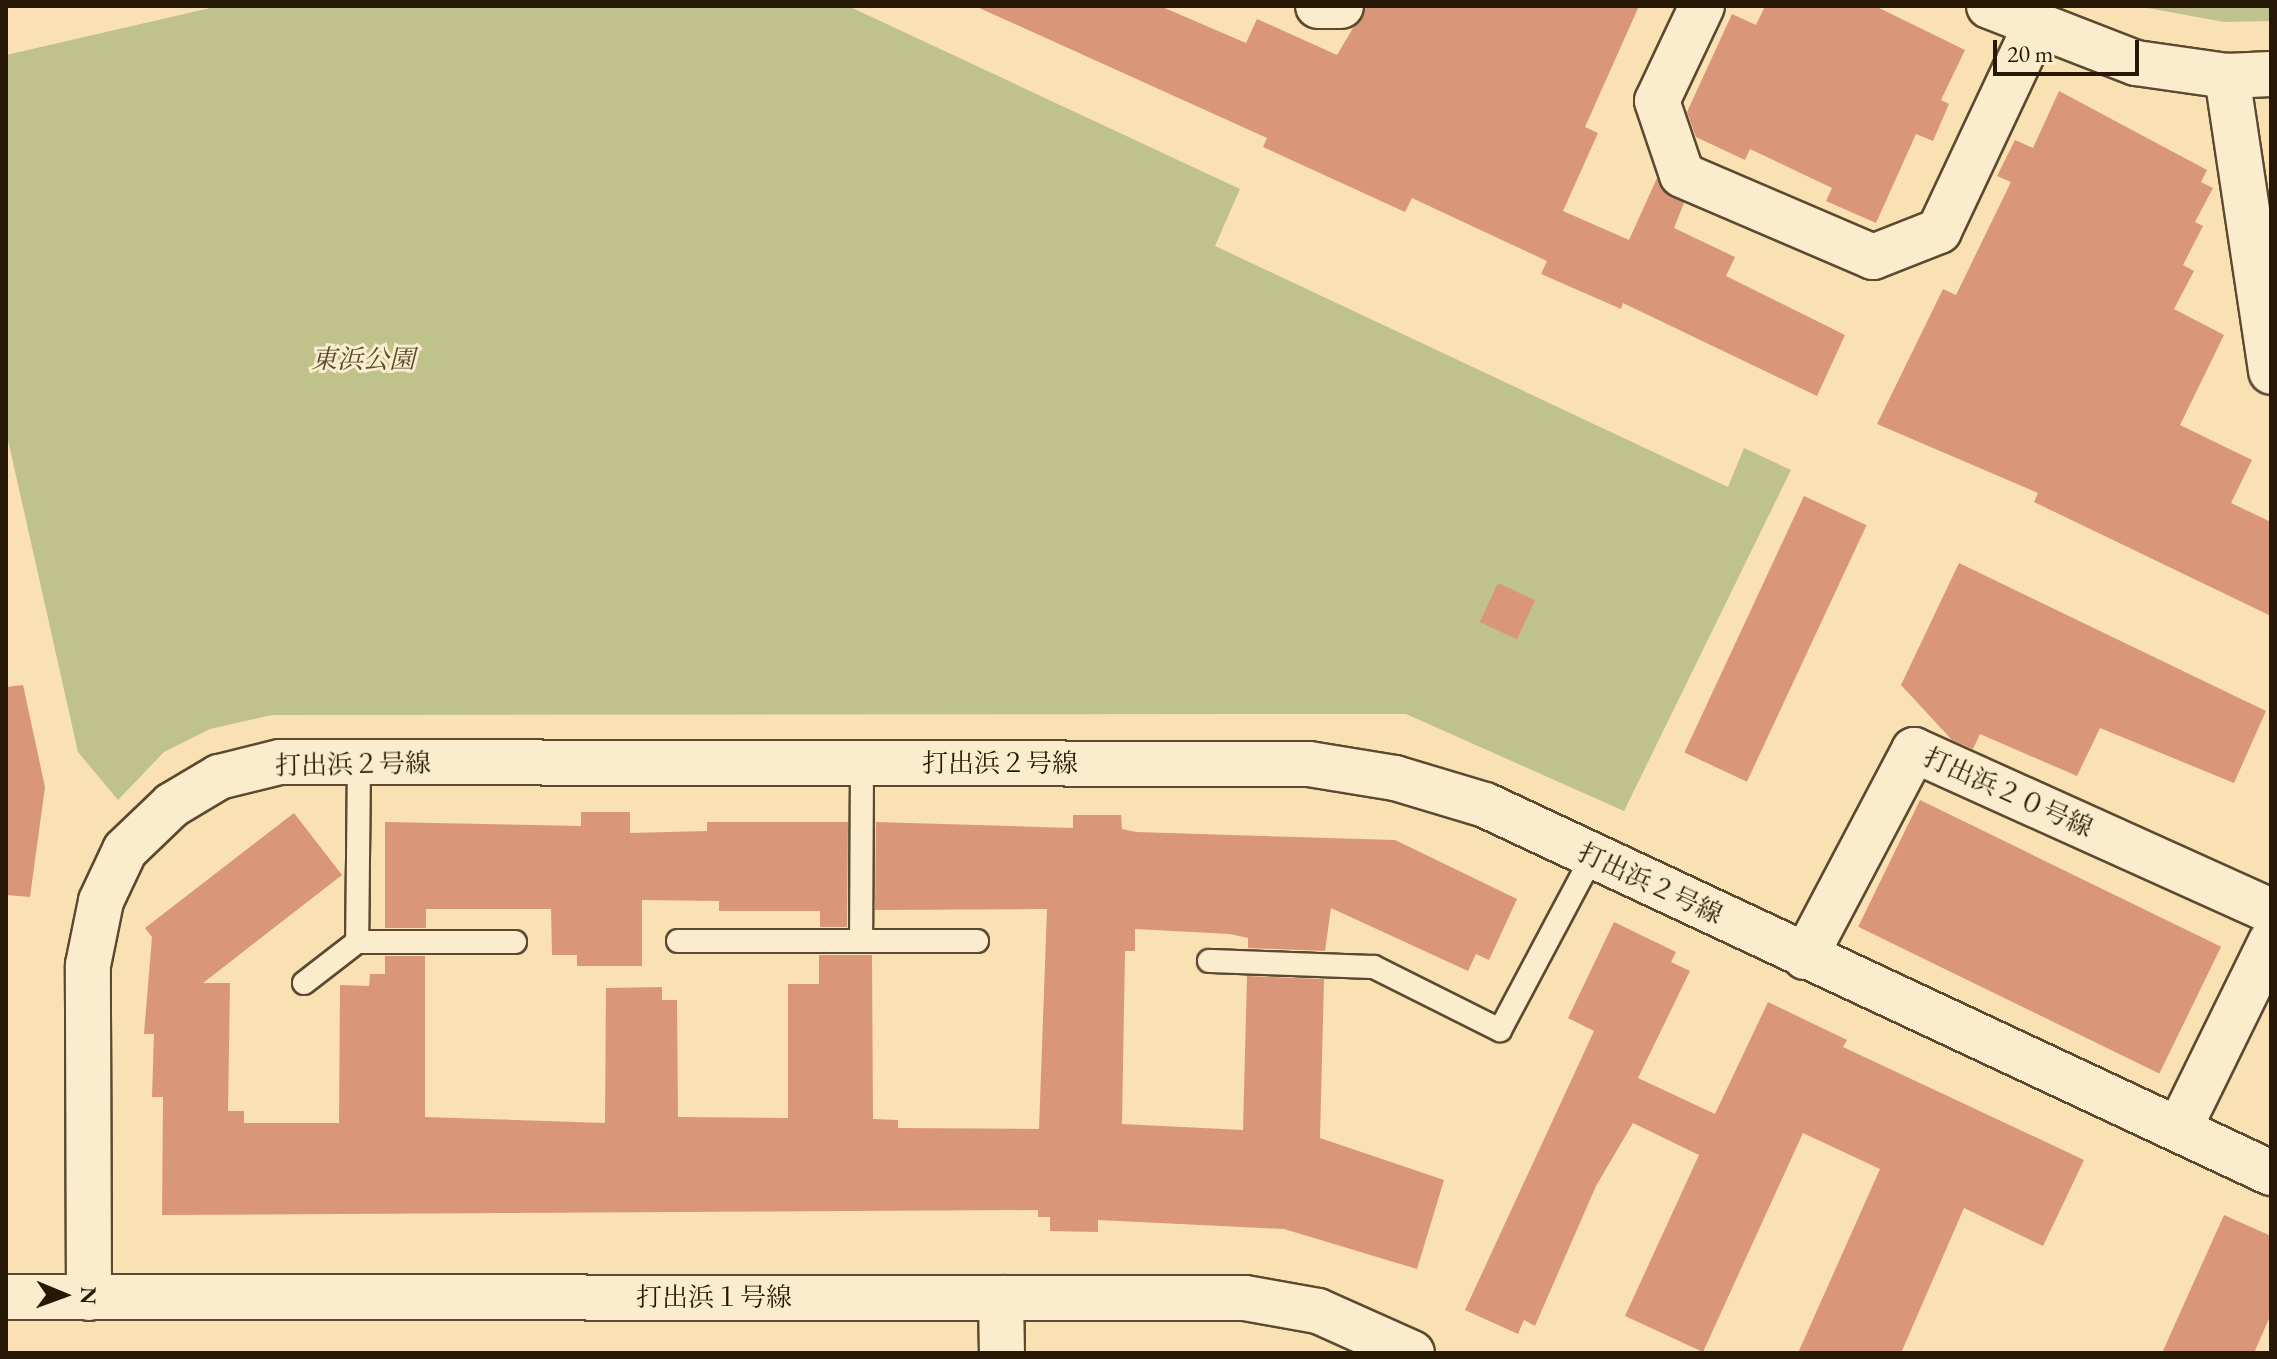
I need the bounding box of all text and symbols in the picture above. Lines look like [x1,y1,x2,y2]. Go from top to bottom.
scale bar [1997,24,2143,74]
text: 20 m [2007,38,2054,69]
park label: 東浜公園 [311,344,415,376]
street label: 打出浜２０号線 [1919,742,2097,844]
street label: 打出浜２号線 [275,748,431,782]
street label: 打出浜２号線 [922,748,1078,780]
street label: 打出浜２号線 [1573,837,1727,931]
north arrow [24,1255,104,1335]
street label: 打出浜１号線 [636,1282,792,1314]
text: N [74,1286,103,1305]

